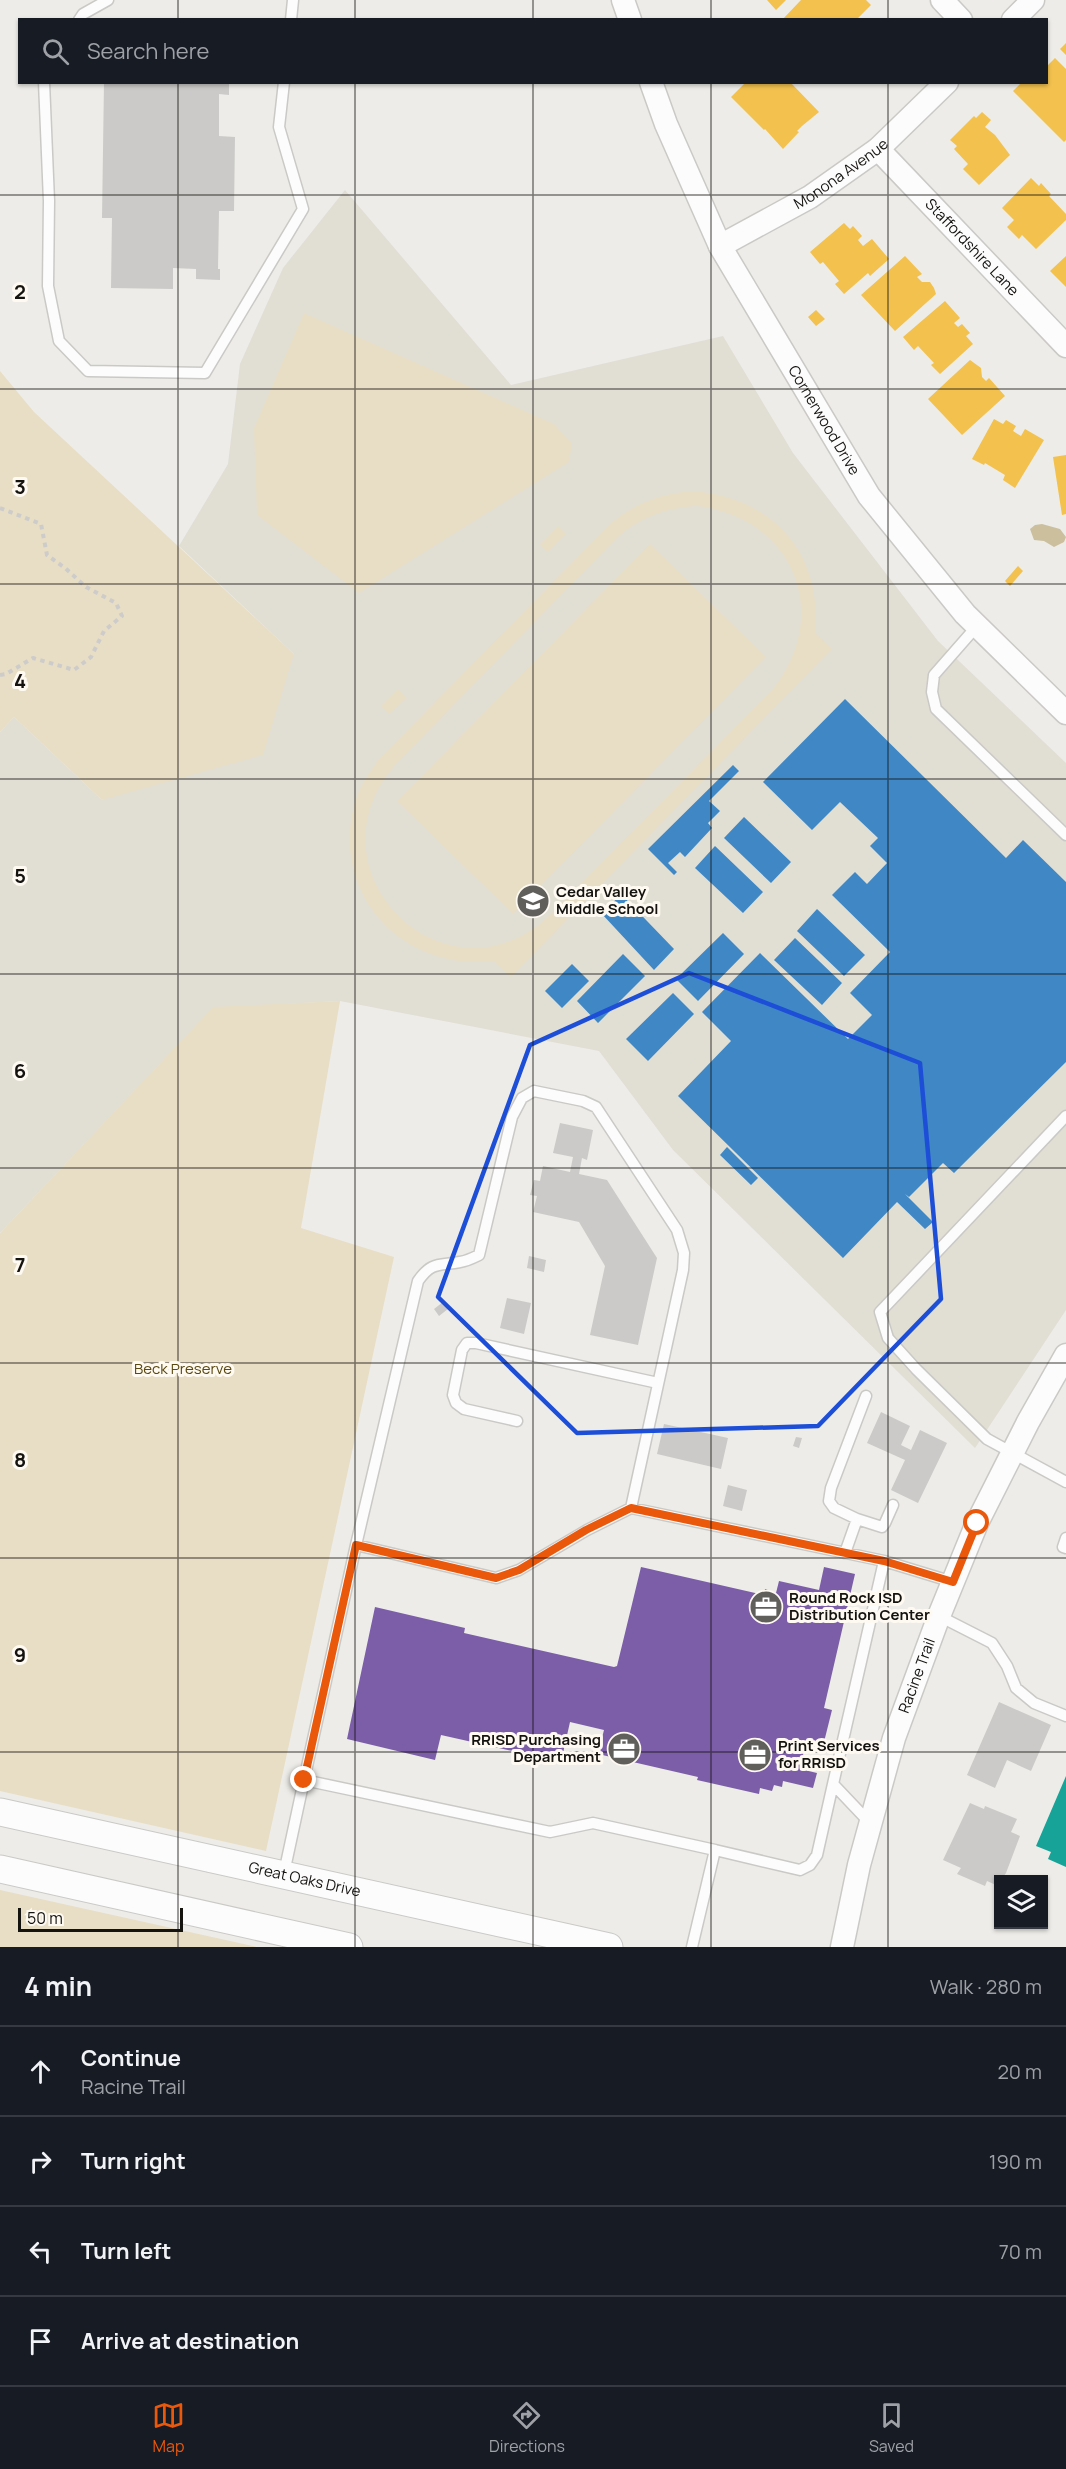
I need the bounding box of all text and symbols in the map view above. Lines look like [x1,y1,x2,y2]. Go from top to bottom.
search box [18,18,1048,84]
icon: search [39,35,72,68]
text: Search here [87,36,209,66]
street label: Monona Avenue [790,133,893,214]
street label: Staffordshire Lane [921,194,1024,301]
text: 2 [14,278,26,305]
street label: Cornerwood Drive [784,361,865,479]
text: 3 [14,473,26,500]
text: 4 [14,667,26,694]
text: 5 [14,862,26,889]
place label: Cedar Valley Middle School [556,881,658,919]
school or university icon: Cedar Valley Middle School [515,883,551,919]
text: 6 [14,1057,26,1084]
text: 7 [15,1251,25,1278]
park label: Beck Preserve [134,1358,232,1379]
text: 8 [14,1446,26,1473]
route start [963,1509,989,1535]
place label: Round Rock ISD Distribution Center [789,1587,930,1625]
office icon: Round Rock ISD Distribution Center [748,1589,784,1625]
street label: Racine Trail [893,1635,940,1716]
text: 9 [14,1641,26,1668]
place label: RRISD Purchasing Department [471,1729,601,1767]
office icon: RRISD Purchasing Department [606,1731,642,1767]
place label: Print Services for RRISD [778,1735,880,1773]
office icon: Print Services for RRISD [737,1737,773,1773]
route end [290,1766,316,1792]
street label: Great Oaks Drive [247,1856,363,1902]
map controls [994,1875,1048,1929]
button: layers [994,1875,1048,1929]
scale bar [18,1905,183,1932]
text: 50 m [27,1907,63,1929]
text: 4 min [24,1968,92,2004]
text: Walk · 280 m [930,1973,1042,2000]
text: Continue [81,2043,181,2073]
icon: ahead [24,2055,57,2088]
text: 20 m [997,2058,1042,2085]
text: Racine Trail [81,2073,186,2100]
icon: right [24,2145,57,2178]
text: Turn right [81,2146,186,2176]
text: 190 m [989,2148,1042,2175]
icon: left [24,2235,57,2268]
text: Turn left [81,2236,171,2266]
text: 70 m [999,2238,1042,2265]
icon: arrive [24,2325,57,2358]
text: Arrive at destination [81,2326,299,2356]
tab: Map [152,2399,185,2457]
tab: Directions [489,2399,565,2457]
tab: Saved [869,2399,914,2457]

